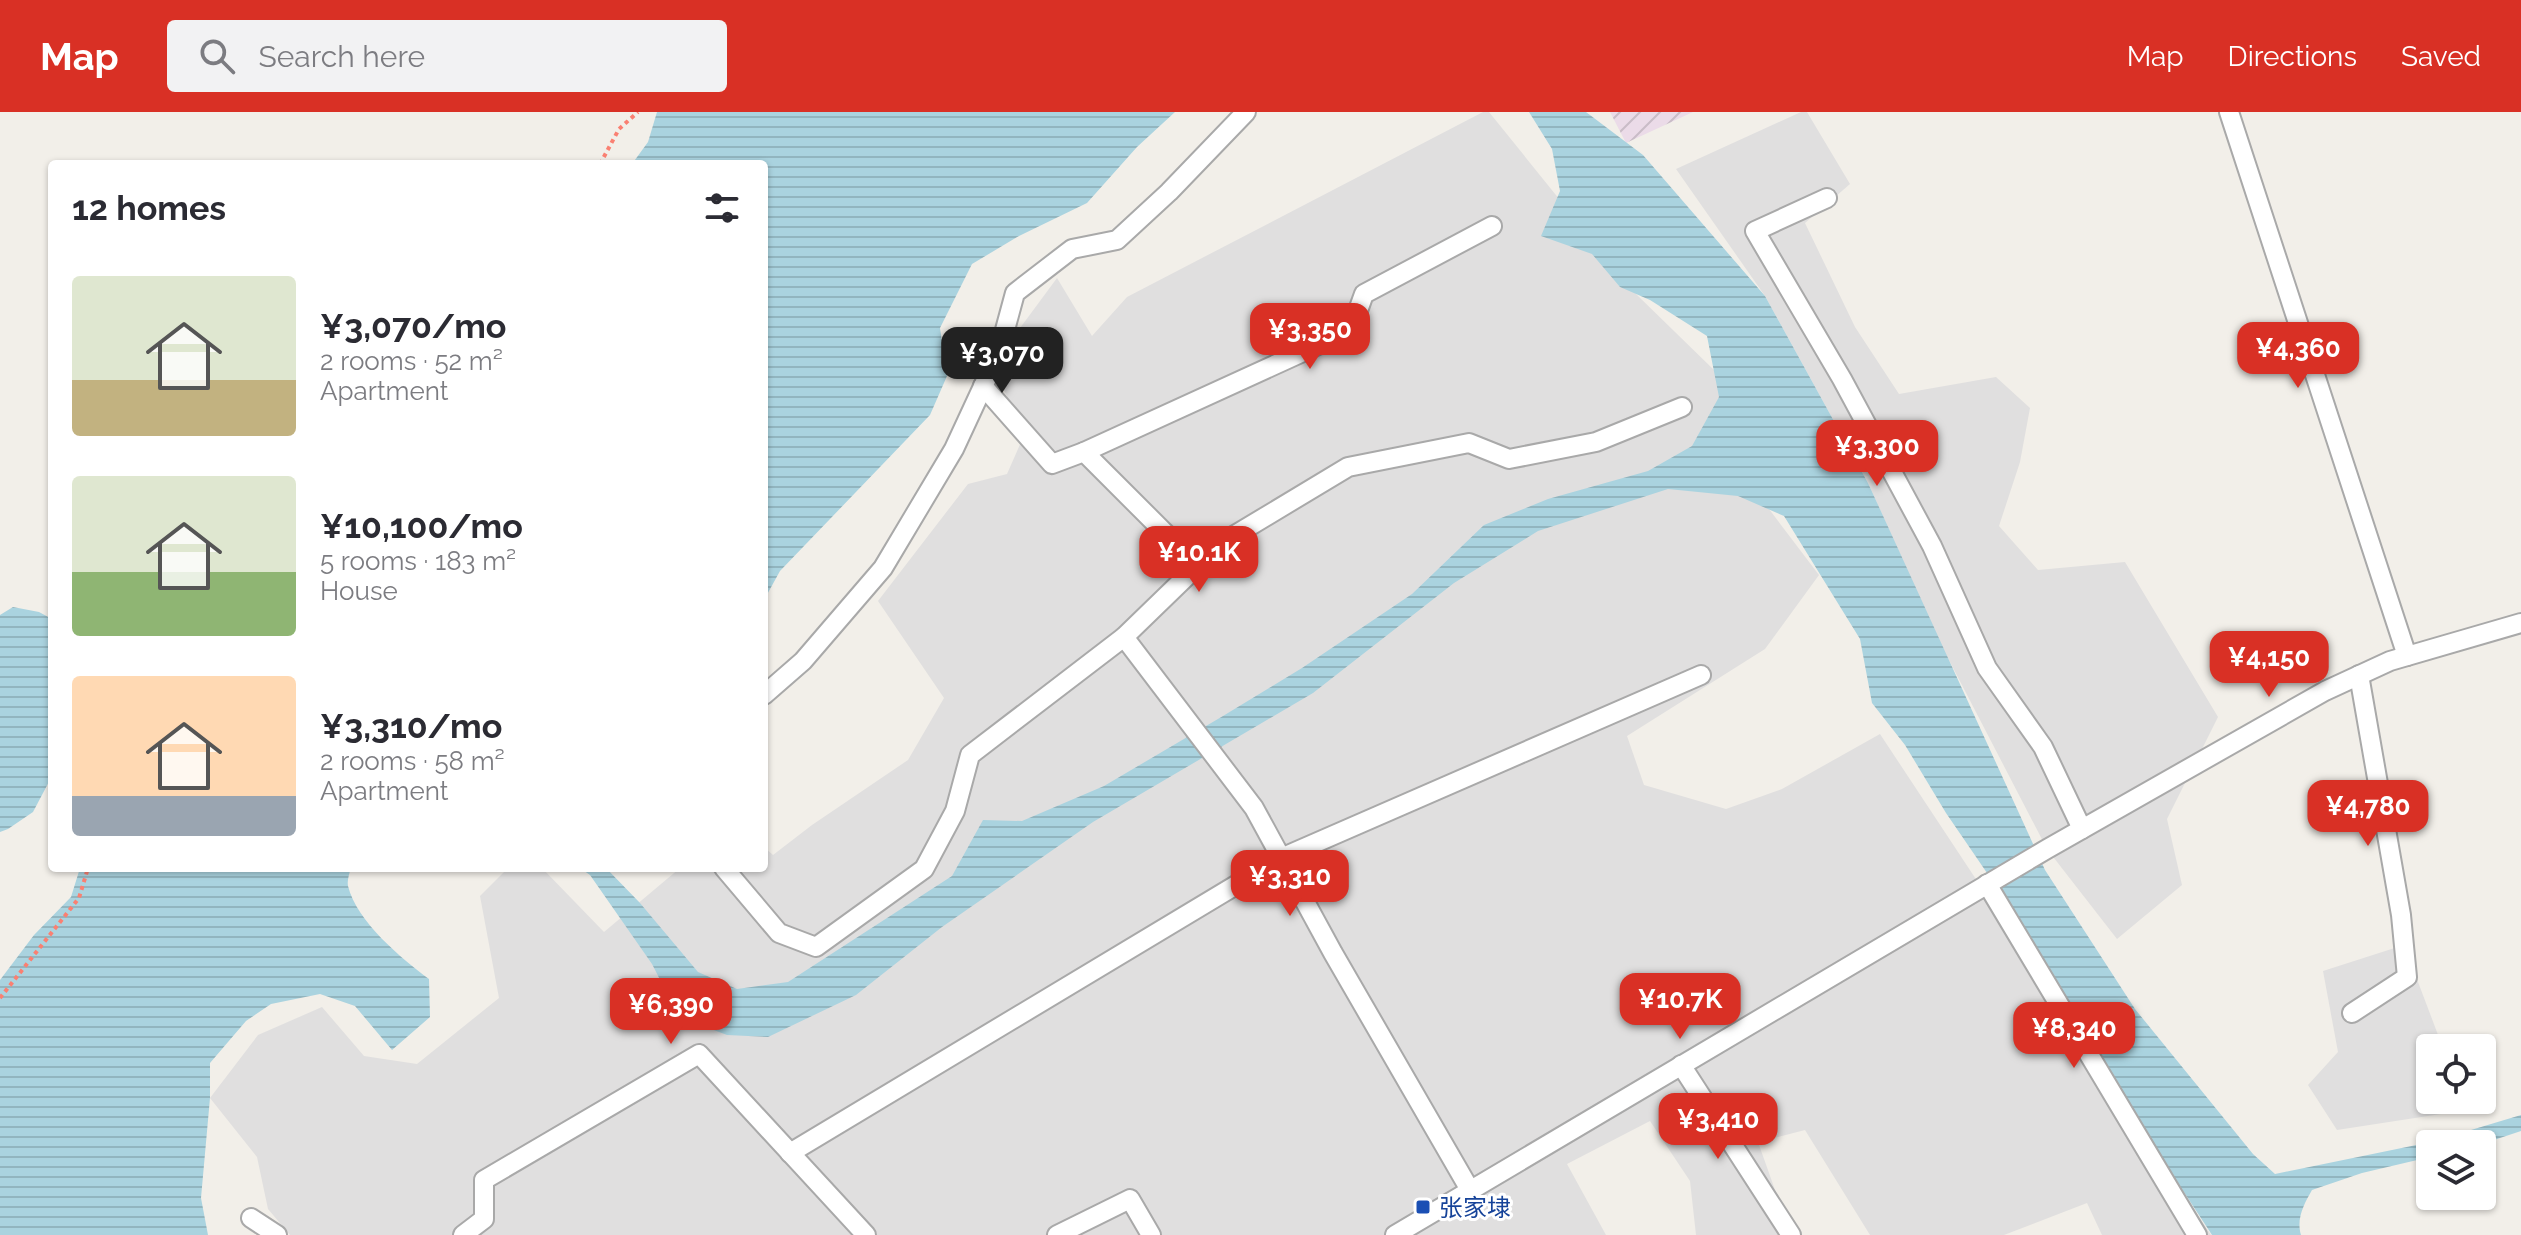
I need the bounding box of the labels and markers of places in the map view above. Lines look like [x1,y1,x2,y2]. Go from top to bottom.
pin: ¥3,350 [1245,303,1375,371]
pin: ¥4,360 [2233,322,2363,390]
pin: ¥3,070 [937,327,1067,395]
pin: ¥3,300 [1812,420,1942,488]
pin: ¥10.1K [1134,526,1264,594]
pin: ¥4,150 [2204,631,2334,699]
pin: ¥4,780 [2303,780,2433,848]
pin: ¥3,310 [1225,850,1355,918]
pin: ¥10.7K [1615,973,1745,1041]
pin: ¥6,390 [606,978,736,1046]
pin: ¥8,340 [2009,1002,2139,1070]
pin: ¥3,410 [1653,1093,1783,1161]
place label: 张家埭 [1439,1193,1511,1222]
marker: 张家埭 [1414,1198,1432,1216]

